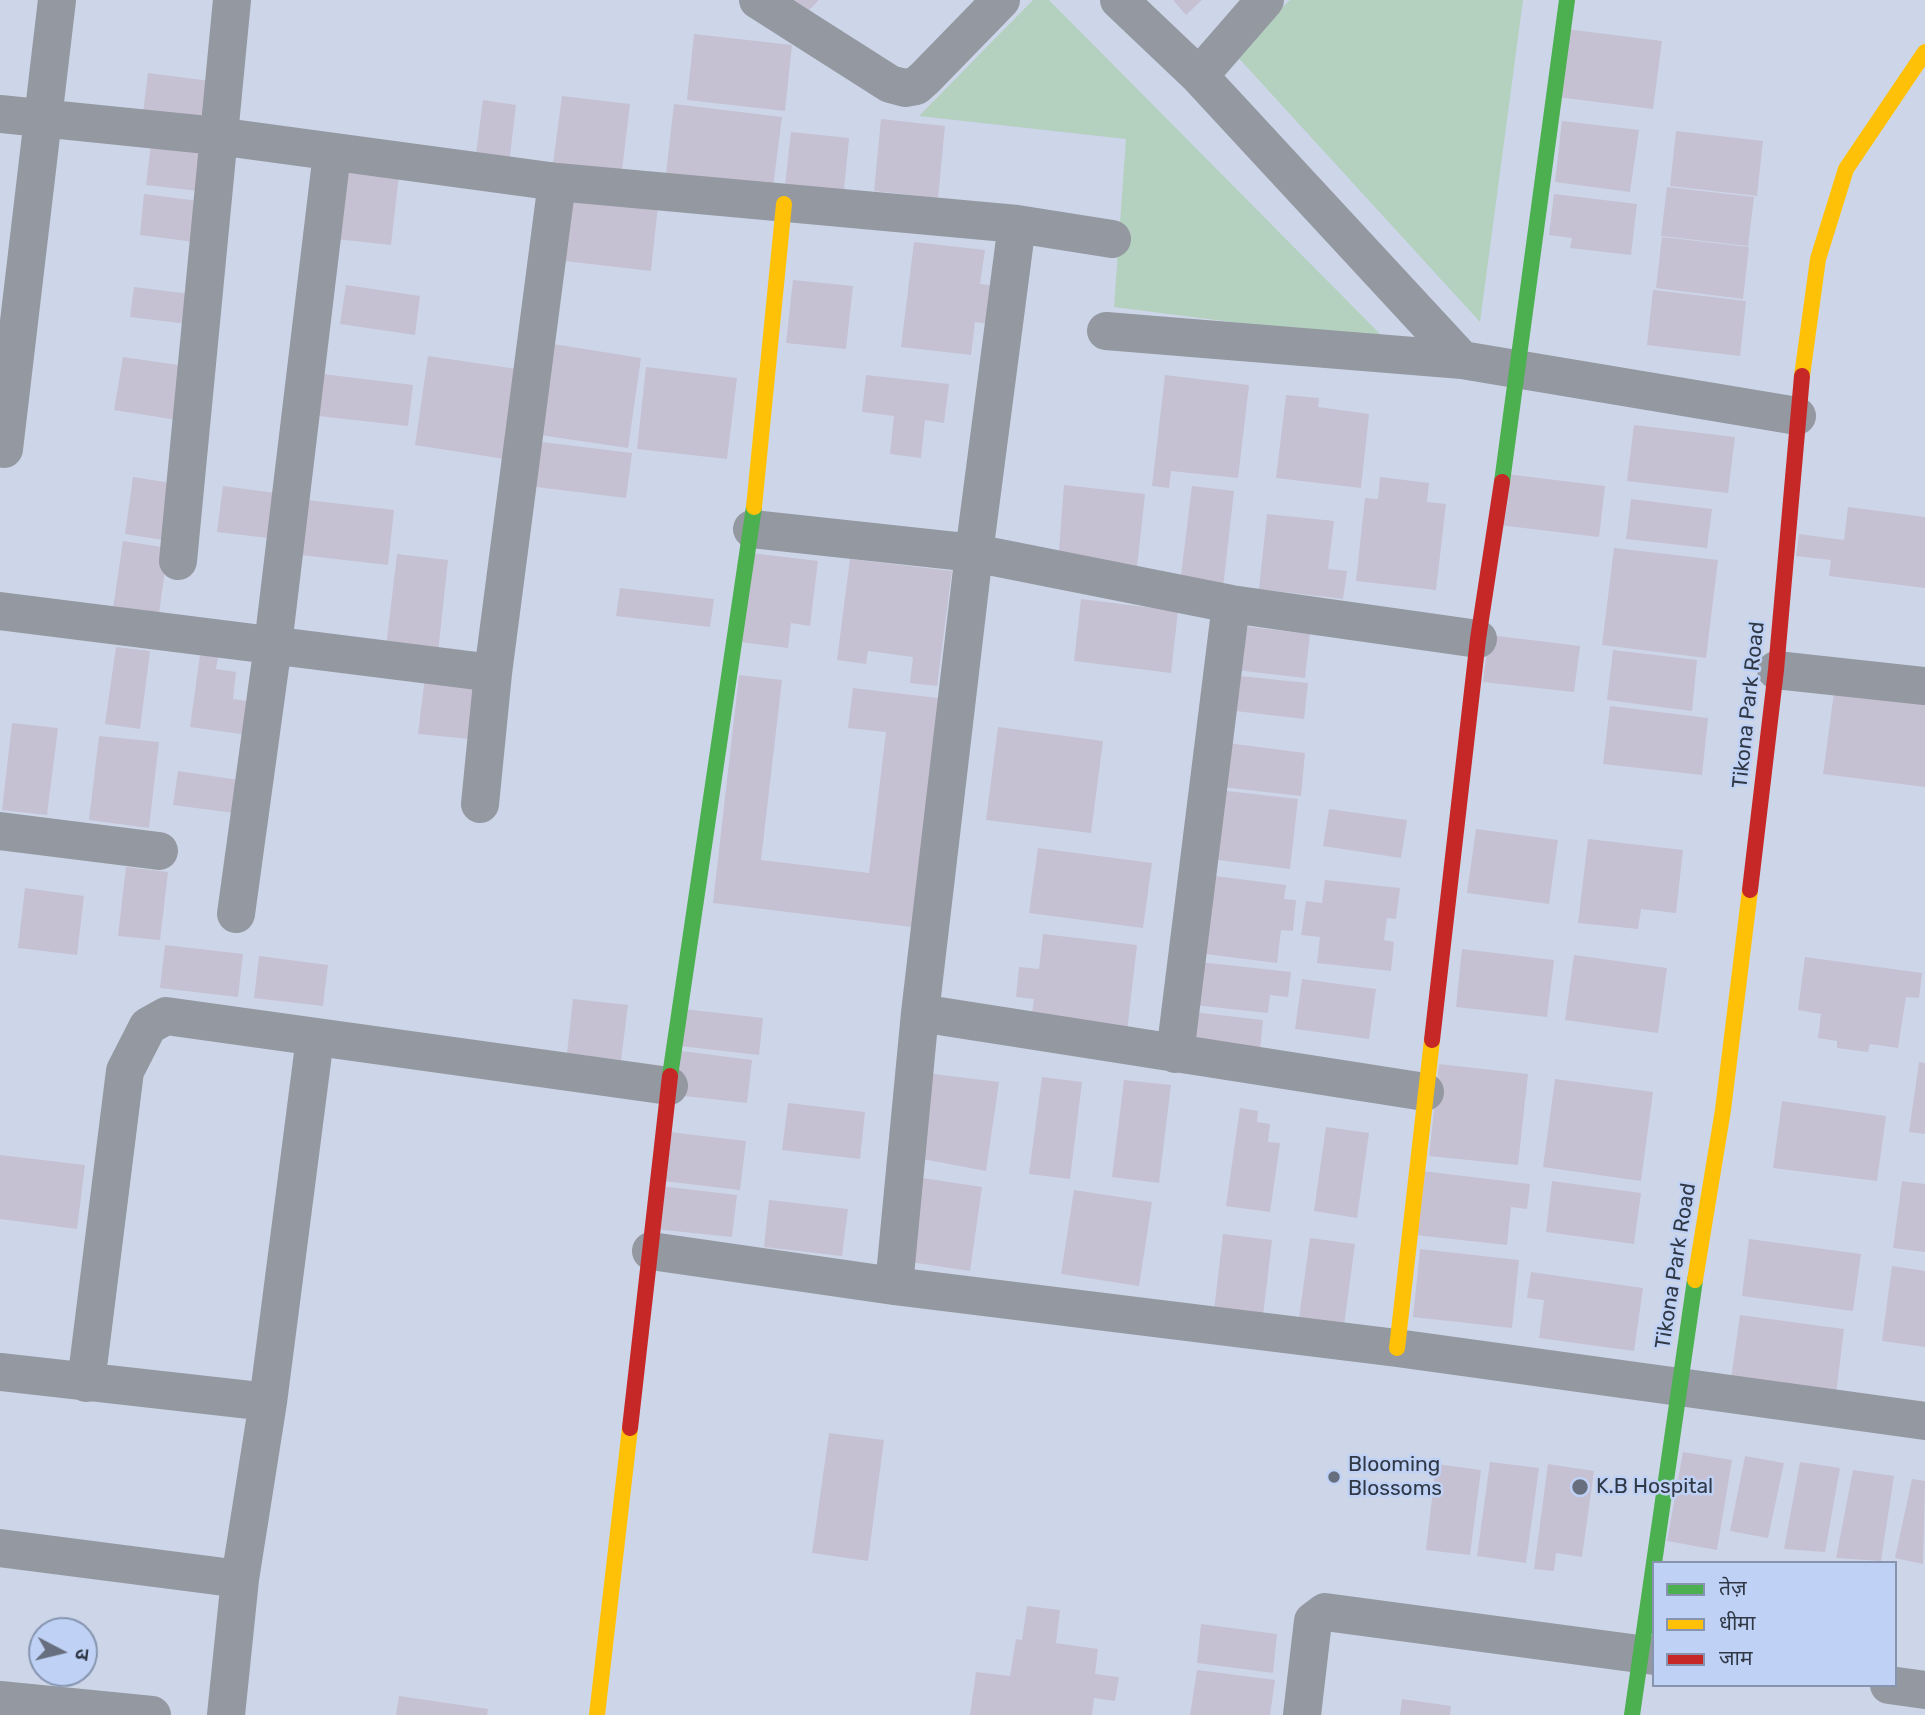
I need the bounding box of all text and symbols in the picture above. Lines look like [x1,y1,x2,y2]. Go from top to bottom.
street label: Tikona Park Road [1728,620,1770,790]
street label: Tikona Park Road [1650,1181,1702,1351]
place label: Blooming Blossoms [1348,1452,1442,1502]
marker: Blooming Blossoms [1326,1469,1342,1485]
place label: K.B Hospital [1596,1474,1713,1500]
marker: K.B Hospital [1570,1477,1590,1497]
legend [1652,1561,1897,1687]
text: तेज़ [1719,1575,1747,1600]
text: धीमा [1719,1610,1755,1635]
north arrow [28,1617,98,1687]
text: जाम [1719,1645,1753,1670]
text: उ [70,1647,94,1661]

